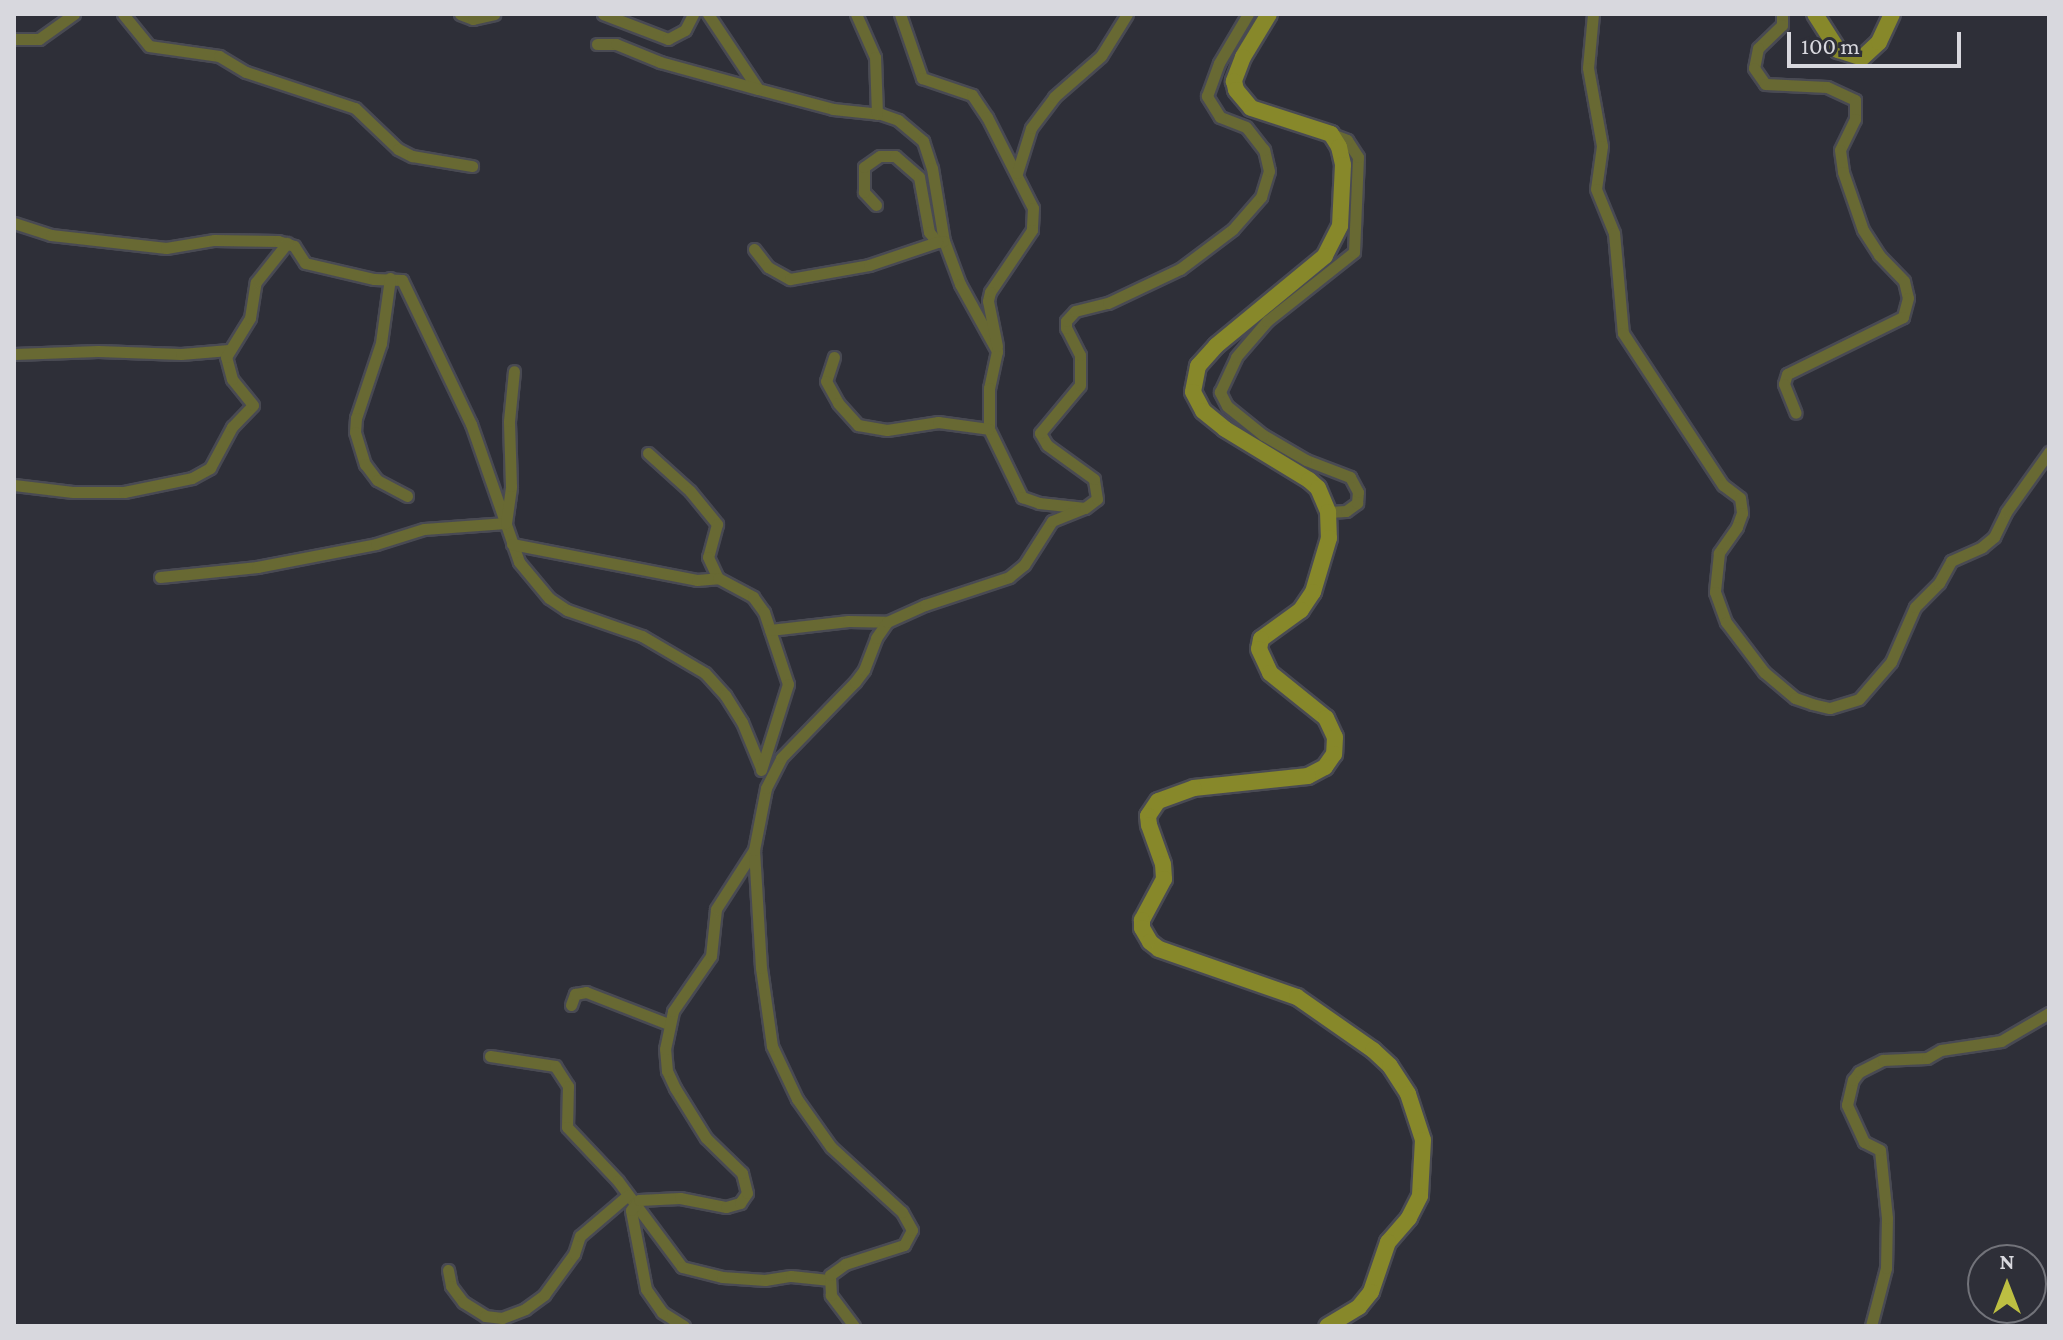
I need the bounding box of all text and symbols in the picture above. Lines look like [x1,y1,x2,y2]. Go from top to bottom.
scale bar [1791,16,1965,66]
text: 100 m [1801,32,1860,59]
north arrow [1967,1244,2047,1324]
text: N [2000,1249,2015,1274]

